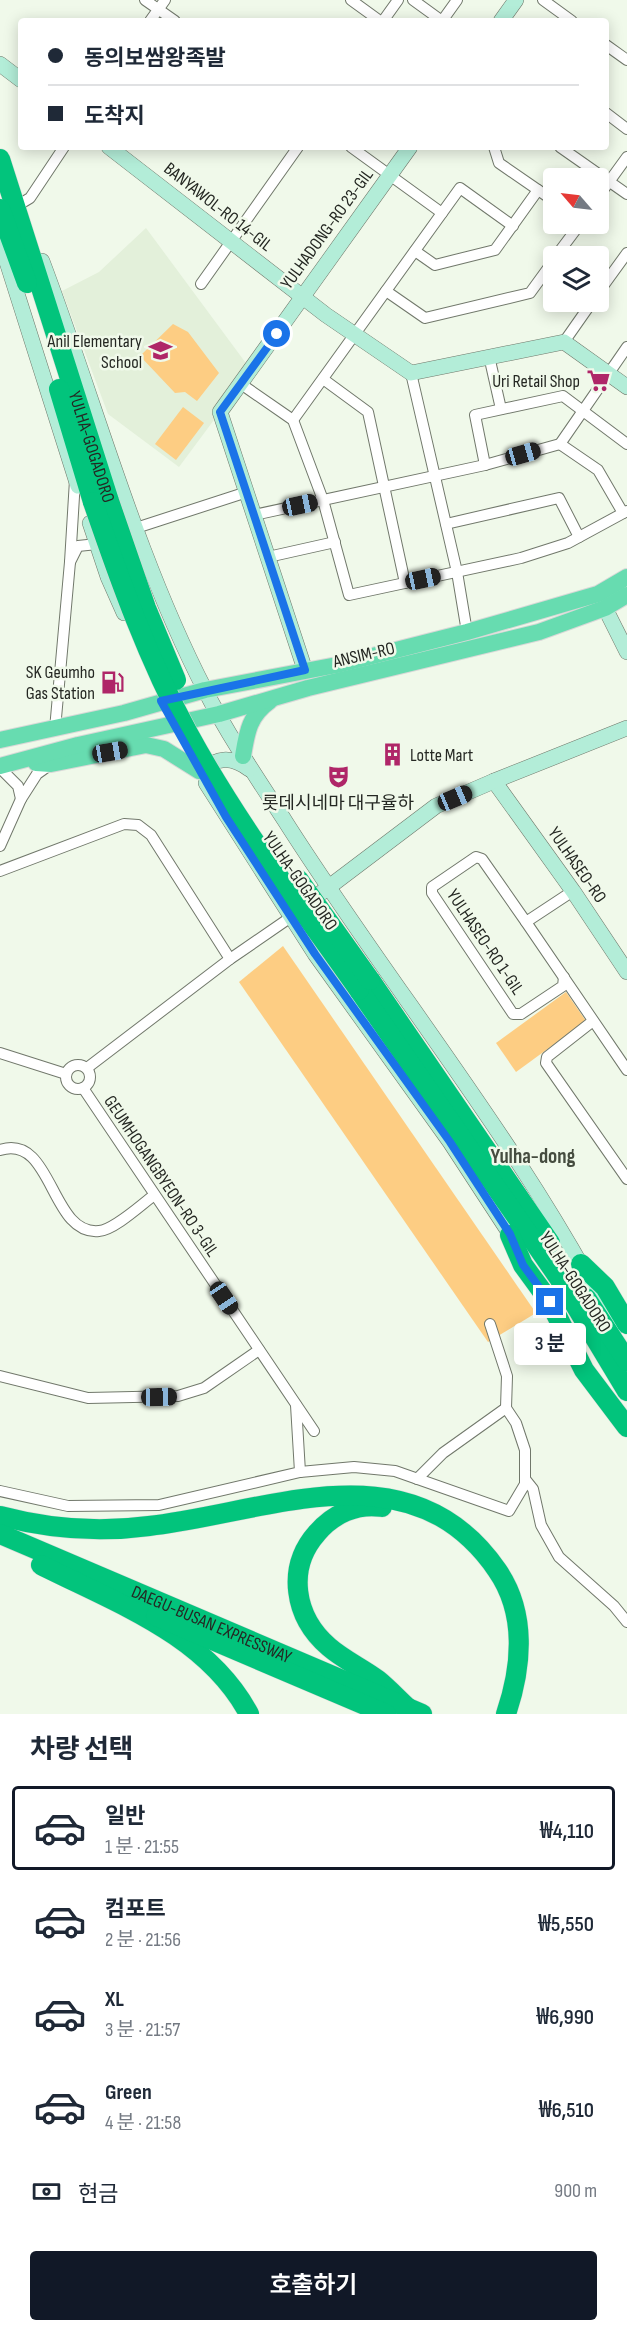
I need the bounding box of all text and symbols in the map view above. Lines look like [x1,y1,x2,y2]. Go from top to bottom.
text: 동의보쌈왕족발 [84,45,226,72]
text: 도착지 [84,103,145,130]
street label: BANYAWOL-RO 14-GIL [160,158,277,256]
street label: YULHADONG-RO 23-GIL [276,165,378,293]
north arrow [543,168,609,234]
map controls [543,168,609,312]
button: layers [543,246,609,312]
route start [263,320,290,347]
place label: Anil Elementary School [46,331,142,373]
school or university icon: Anil Elementary School [147,338,173,364]
supermarket icon: Uri Retail Shop [585,368,611,394]
place label: Uri Retail Shop [492,371,580,392]
street label: YULHA-GOGADORO [64,388,119,505]
car [503,440,543,468]
car [281,492,319,518]
car [404,566,442,592]
street label: ANSIM-RO [330,638,397,672]
place label: SK Geumho Gas Station [26,662,95,704]
fuel station icon: SK Geumho Gas Station [100,669,126,695]
car [91,740,129,764]
building icon: Lotte Mart [379,742,405,768]
place label: Lotte Mart [410,745,474,766]
theatre icon: 롯데시네마 대구율하 [325,764,351,790]
car [435,783,475,813]
place label: 롯데시네마 대구율하 [262,793,414,814]
street label: YULHASEO-RO [543,823,611,907]
street label: YULHA-GOGADORO [258,828,342,934]
street label: YULHASEO-RO 1-GIL [442,885,528,999]
street label: GEUMHOGANGBYEON-RO 3-GIL [99,1092,223,1261]
district label: Yulha-dong [491,1144,576,1169]
street label: YULHA-GOGADORO [535,1228,615,1336]
car [206,1278,242,1318]
route end [536,1288,563,1315]
callout: 3 분 [514,1323,586,1365]
text: 3 분 [535,1332,565,1356]
car [141,1388,177,1406]
street label: DAEGU-BUSAN EXPRESSWAY [128,1581,295,1668]
text: 차량 선택 [30,1734,134,1766]
icon: car [33,1801,87,1855]
text: 일반 [105,1803,145,1830]
text: ₩4,110 [540,1818,594,1845]
text: 1 분 · 21:55 [105,1835,179,1859]
icon: car [33,1894,87,1948]
text: 컴포트 [105,1896,166,1923]
text: ₩5,550 [538,1911,594,1938]
text: 2 분 · 21:56 [105,1928,181,1952]
text: XL [105,1986,124,2013]
icon: car [33,1987,87,2041]
text: ₩6,990 [536,2004,594,2031]
text: 3 분 · 21:57 [105,2018,180,2042]
text: Green [105,2079,152,2106]
icon: car [33,2080,87,2134]
text: ₩6,510 [539,2097,594,2124]
text: 4 분 · 21:58 [105,2111,181,2135]
icon: cash [30,2175,63,2208]
text: 900 m [554,2179,597,2203]
text: 현금 [78,2181,118,2208]
button: 호출하기 [30,2251,597,2320]

